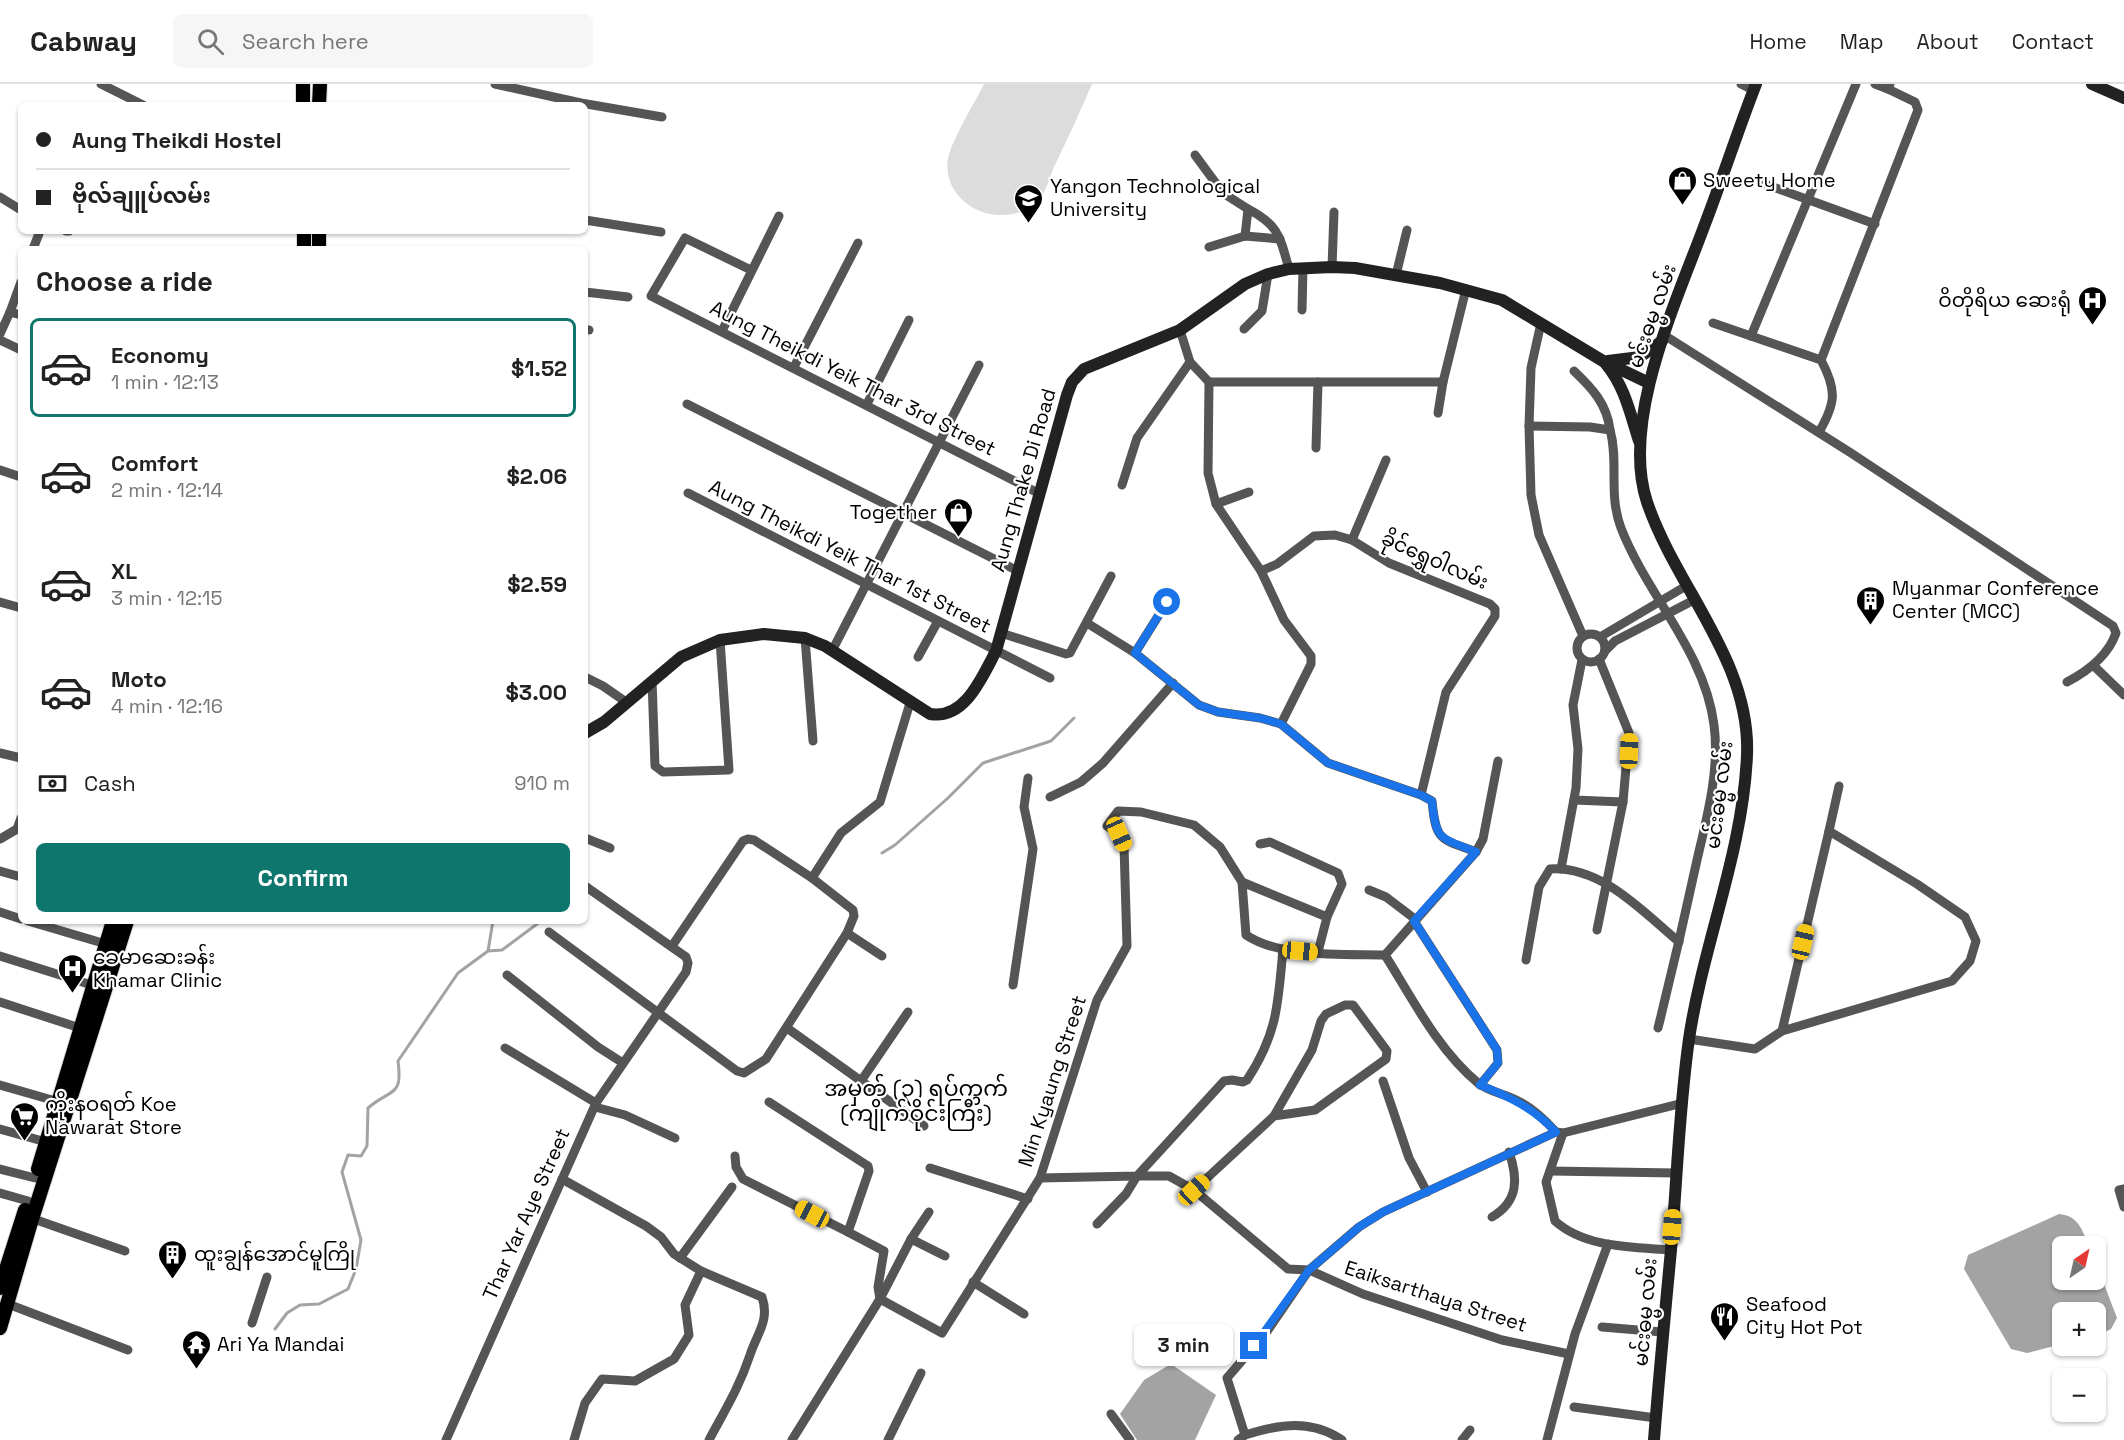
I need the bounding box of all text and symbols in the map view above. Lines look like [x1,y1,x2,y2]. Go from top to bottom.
search box [173,14,593,68]
text: Cabway [30,23,137,59]
icon: search [194,25,227,58]
text: Search here [242,27,369,55]
text: Home [1749,28,1807,55]
text: Map [1840,28,1884,55]
text: About [1917,28,1979,55]
text: Contact [2012,28,2094,55]
text: Aung Theikdi Hostel [72,126,282,154]
shop icon: Sweety Home [1666,164,1698,206]
place label: Sweety Home [1703,167,1835,193]
place label: Yangon Technological University [1050,173,1260,222]
text: ဗိုလ်ချူပ်လမ်း [72,181,211,209]
school or university icon: Yangon Technological University [1013,182,1045,224]
street label: မင်းဓမ္မ လမ်း [1621,260,1685,373]
text: Choose a ride [36,264,213,299]
hospital icon: ဝိတိုရိယ ဆေးရုံ [2076,284,2108,326]
place label: ဝိတိုရိယ ဆေးရုံ [1938,286,2071,317]
street label: Aung Theikdi Yeik Thar 3rd Street [706,294,1000,462]
icon: car [39,341,93,395]
text: Economy [111,341,209,369]
text: $1.52 [511,354,567,382]
text: 1 min · 12:13 [111,369,219,395]
street label: Aung Thake Di Road [984,385,1062,575]
icon: car [39,449,93,503]
text: Comfort [111,449,199,477]
text: $2.06 [506,462,567,490]
street label: Aung Theikdi Yeik Thar 1st Street [705,473,995,639]
text: 2 min · 12:14 [111,477,223,503]
shop icon: Together [942,496,974,538]
place label: Together [850,499,937,525]
street label: ခိုင်ရွှေဝါလမ်း [1376,524,1493,599]
icon: car [39,557,93,611]
text: XL [111,557,137,585]
text: $2.59 [507,570,567,598]
place label: Myanmar Conference Center (MCC) [1892,575,2099,624]
building icon: Myanmar Conference Center (MCC) [1855,584,1887,626]
text: 3 min · 12:15 [111,585,222,611]
route start [1153,588,1180,615]
icon: car [39,665,93,719]
text: Moto [111,665,167,693]
text: $3.00 [505,678,567,706]
text: 4 min · 12:16 [111,693,223,719]
car [1619,733,1639,769]
street label: မင်းဓမ္မ လမ်း [1698,739,1742,851]
icon: cash [36,767,69,800]
text: Cash [84,769,136,797]
text: 910 m [514,770,570,796]
car [1103,814,1135,854]
button: Confirm [36,843,570,912]
car [1790,922,1816,962]
car [1281,940,1319,962]
place label: ခေမာဆေးခန်း Khamar Clinic [93,943,222,993]
hospital icon: ခေမာဆေးခန်း Khamar Clinic [56,952,88,994]
street label: Min Kyaung Street [1012,992,1092,1170]
district label: အမှတ် (၃) ရပ်ကွက် (ကျိုက်ဝိုင်းကြီး) [824,1073,1008,1132]
place label: ကိုးနဝရတ် Koe Nawarat Store [45,1090,182,1140]
supermarket icon: ကိုးနဝရတ် Koe Nawarat Store [8,1100,40,1142]
street label: Thar Yar Aye Street [476,1124,576,1304]
car [1175,1171,1213,1209]
car [792,1198,832,1230]
car [1662,1208,1682,1246]
north arrow [2052,1236,2106,1290]
map controls [2052,1236,2106,1422]
building icon: ထူးချွန်အောင်မူကြို [157,1238,189,1280]
place label: ထူးချွန်အောင်မူကြို [194,1240,356,1272]
street label: Eaiksarthaya Street [1341,1254,1531,1338]
street label: မင်းဓမ္မ လမ်း [1626,1257,1666,1368]
place label: Seafood City Hot Pot [1746,1291,1863,1340]
restaurant icon: Seafood City Hot Pot [1709,1300,1741,1342]
button: + [2052,1302,2106,1356]
callout: 3 min [1134,1325,1233,1367]
temple icon: Ari Ya Mandai [180,1328,212,1370]
place label: Ari Ya Mandai [217,1331,344,1357]
text: 3 min [1158,1332,1209,1358]
route end [1240,1332,1267,1359]
button: − [2052,1368,2106,1422]

